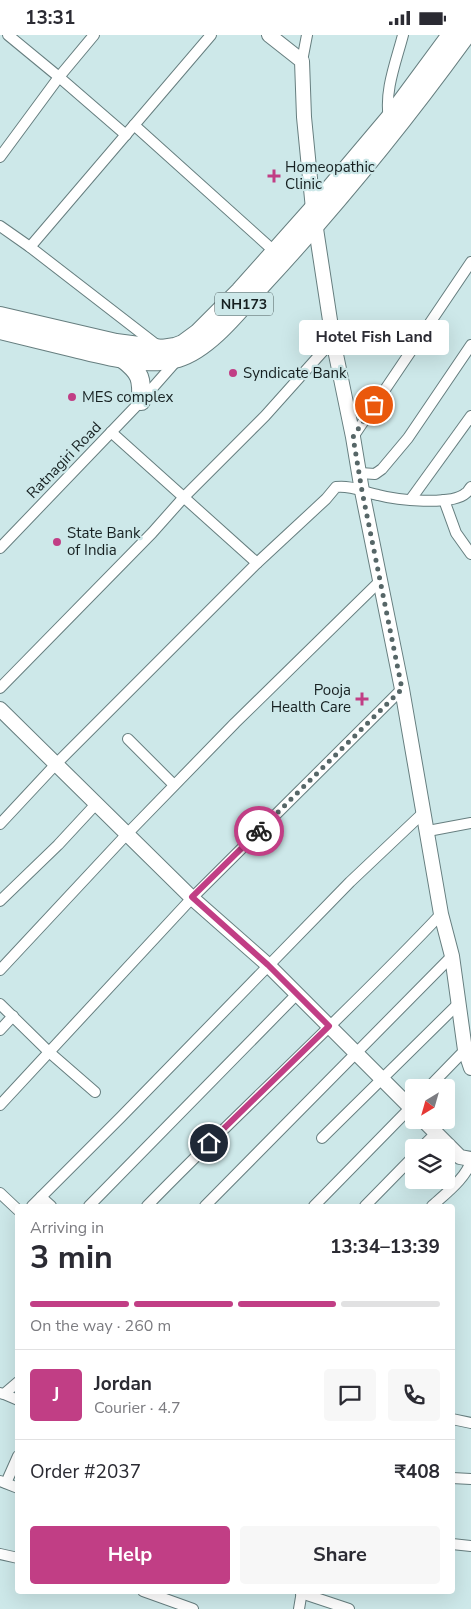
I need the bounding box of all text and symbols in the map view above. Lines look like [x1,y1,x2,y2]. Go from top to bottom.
text: 13:31 [25,5,75,31]
place label: Homeopathic Clinic [285,157,375,194]
marker: Homeopathic Clinic [267,169,281,183]
road number: NH173 [215,293,273,315]
callout: Hotel Fish Land [299,320,449,355]
text: Hotel Fish Land [316,326,432,348]
place label: Syndicate Bank [243,363,347,383]
marker: Syndicate Bank [227,367,239,379]
pin [353,384,395,426]
place label: MES complex [82,387,174,407]
marker: MES complex [66,391,78,403]
icon: bag [360,391,388,419]
street label: Ratnagiri Road [22,417,106,503]
place label: State Bank of India [67,523,141,560]
marker: State Bank of India [51,536,63,548]
place label: Pooja Health Care [271,680,351,717]
marker: Pooja Health Care [355,692,369,706]
courier [234,806,284,856]
icon: bike [245,817,273,845]
north arrow [405,1079,455,1129]
map controls [405,1079,455,1189]
pin [188,1122,230,1164]
icon: home [195,1129,223,1157]
button: layers [405,1139,455,1189]
text: Arriving in [30,1217,104,1239]
text: 13:34–13:39 [330,1234,440,1260]
text: 3 min [30,1236,113,1279]
text: On the way · 260 m [30,1315,171,1337]
button: chat [324,1369,376,1421]
button: phone [388,1369,440,1421]
text: Jordan [94,1371,152,1397]
text: J [53,1382,59,1408]
text: Courier · 4.7 [94,1397,180,1419]
text: Order #2037 [30,1459,141,1485]
text: ₹408 [394,1459,440,1485]
button: Help [30,1526,230,1584]
button: Share [240,1526,440,1584]

